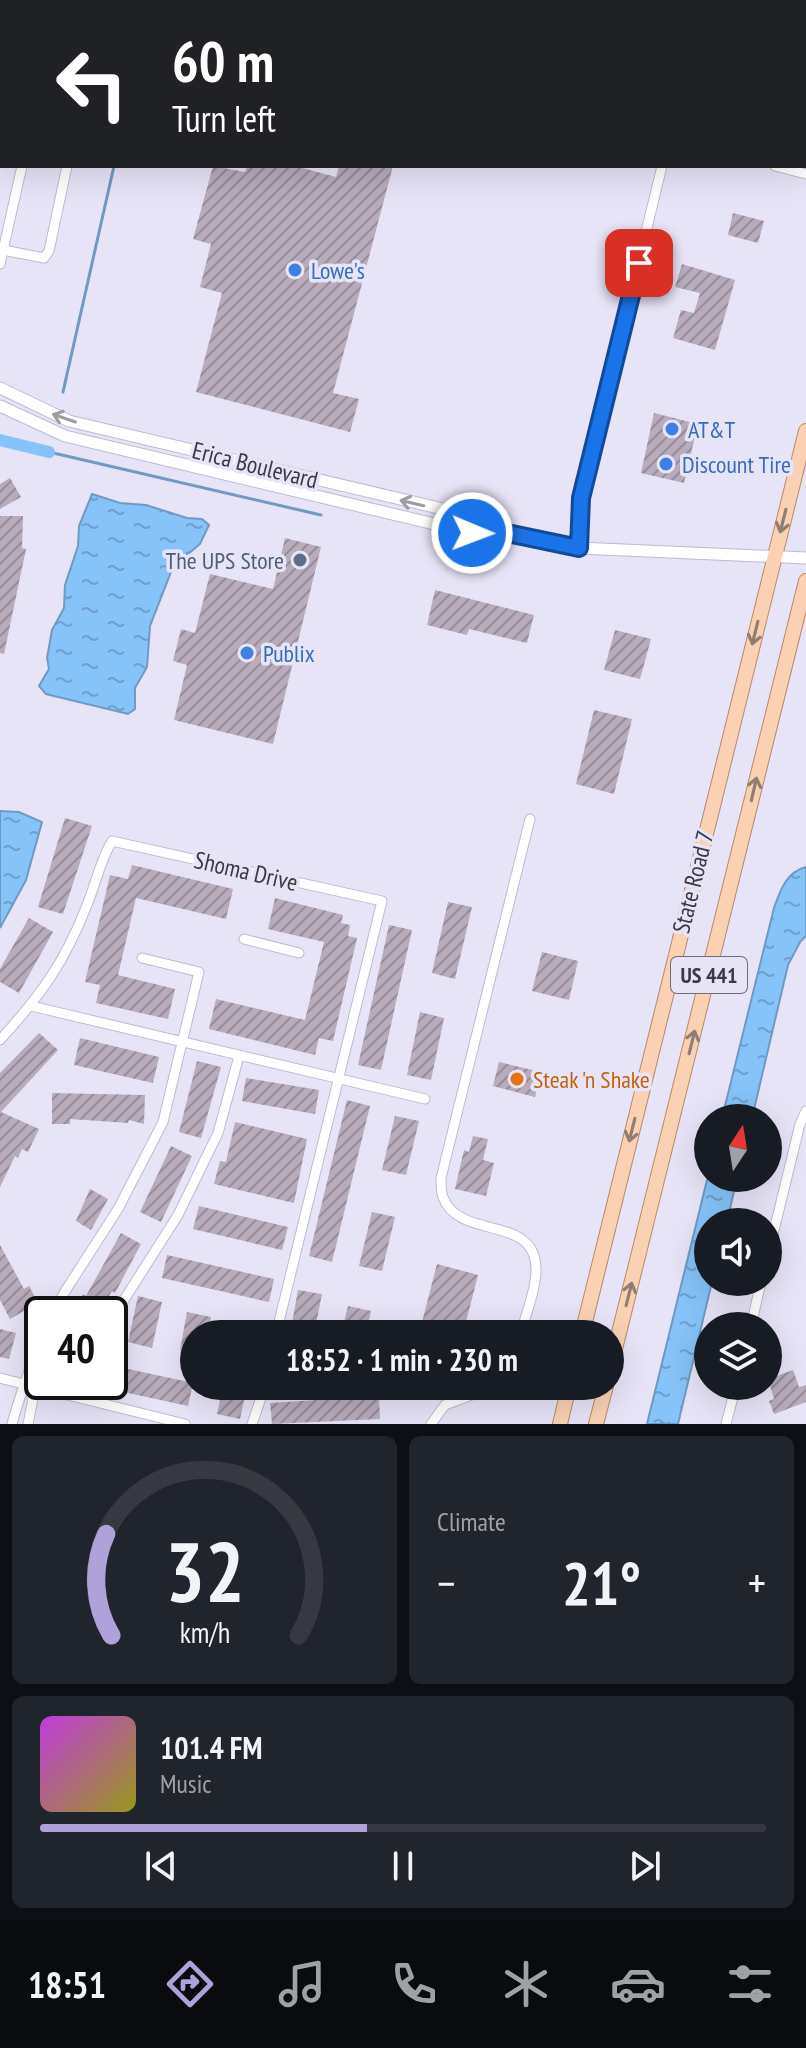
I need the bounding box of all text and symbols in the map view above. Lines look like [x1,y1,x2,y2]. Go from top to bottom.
text: 60 m [172,25,274,97]
icon: left [40,32,144,136]
text: Turn left [172,95,276,142]
pin [605,229,673,297]
icon: arrive [617,241,661,285]
place label: Lowe's [311,255,365,286]
marker: Lowe's [286,261,304,279]
one-way arrow [52,410,77,425]
place label: AT&T [688,414,736,445]
marker: AT&T [663,420,681,438]
street label: Erica Boulevard [189,434,321,496]
place label: Discount Tire [682,449,791,480]
marker: Discount Tire [657,455,675,473]
position arrow [430,491,514,575]
one-way arrow [400,495,425,510]
one-way arrow [774,508,789,534]
place label: The UPS Store [165,545,284,576]
marker: The UPS Store [291,551,309,569]
one-way arrow [746,619,761,645]
place label: Publix [263,638,315,669]
marker: Publix [238,644,256,662]
one-way arrow [747,777,762,803]
street label: State Road 7 [665,827,721,937]
street label: Shoma Drive [191,844,301,898]
road number: US 441 [671,957,747,993]
one-way arrow [685,1029,700,1055]
place label: Steak 'n Shake [533,1064,650,1095]
marker: Steak 'n Shake [508,1070,526,1088]
north arrow [694,1104,782,1192]
map controls [694,1104,782,1400]
one-way arrow [624,1116,639,1142]
button: sound [694,1208,782,1296]
one-way arrow [622,1281,637,1307]
speed limit sign: 40 [24,1296,128,1400]
button: layers [694,1312,782,1400]
text: 18:52 · 1 min · 230 m [286,1340,518,1379]
text: Climate [437,1505,506,1538]
text: 32 [165,1517,244,1625]
text: 21° [562,1544,641,1622]
text: − [437,1554,455,1611]
text: + [748,1554,766,1611]
text: km/h [179,1614,230,1651]
text: 101.4 FM [160,1728,262,1767]
text: Music [160,1767,212,1800]
icon: previous [139,1844,183,1888]
icon: pause [381,1844,425,1888]
icon: next [623,1844,667,1888]
icon: directions [162,1956,218,2012]
icon: music [274,1956,330,2012]
icon: phone [386,1956,442,2012]
icon: climate [498,1956,554,2012]
icon: car [610,1956,666,2012]
icon: filters [722,1956,778,2012]
text: 18:51 [28,1961,106,2008]

